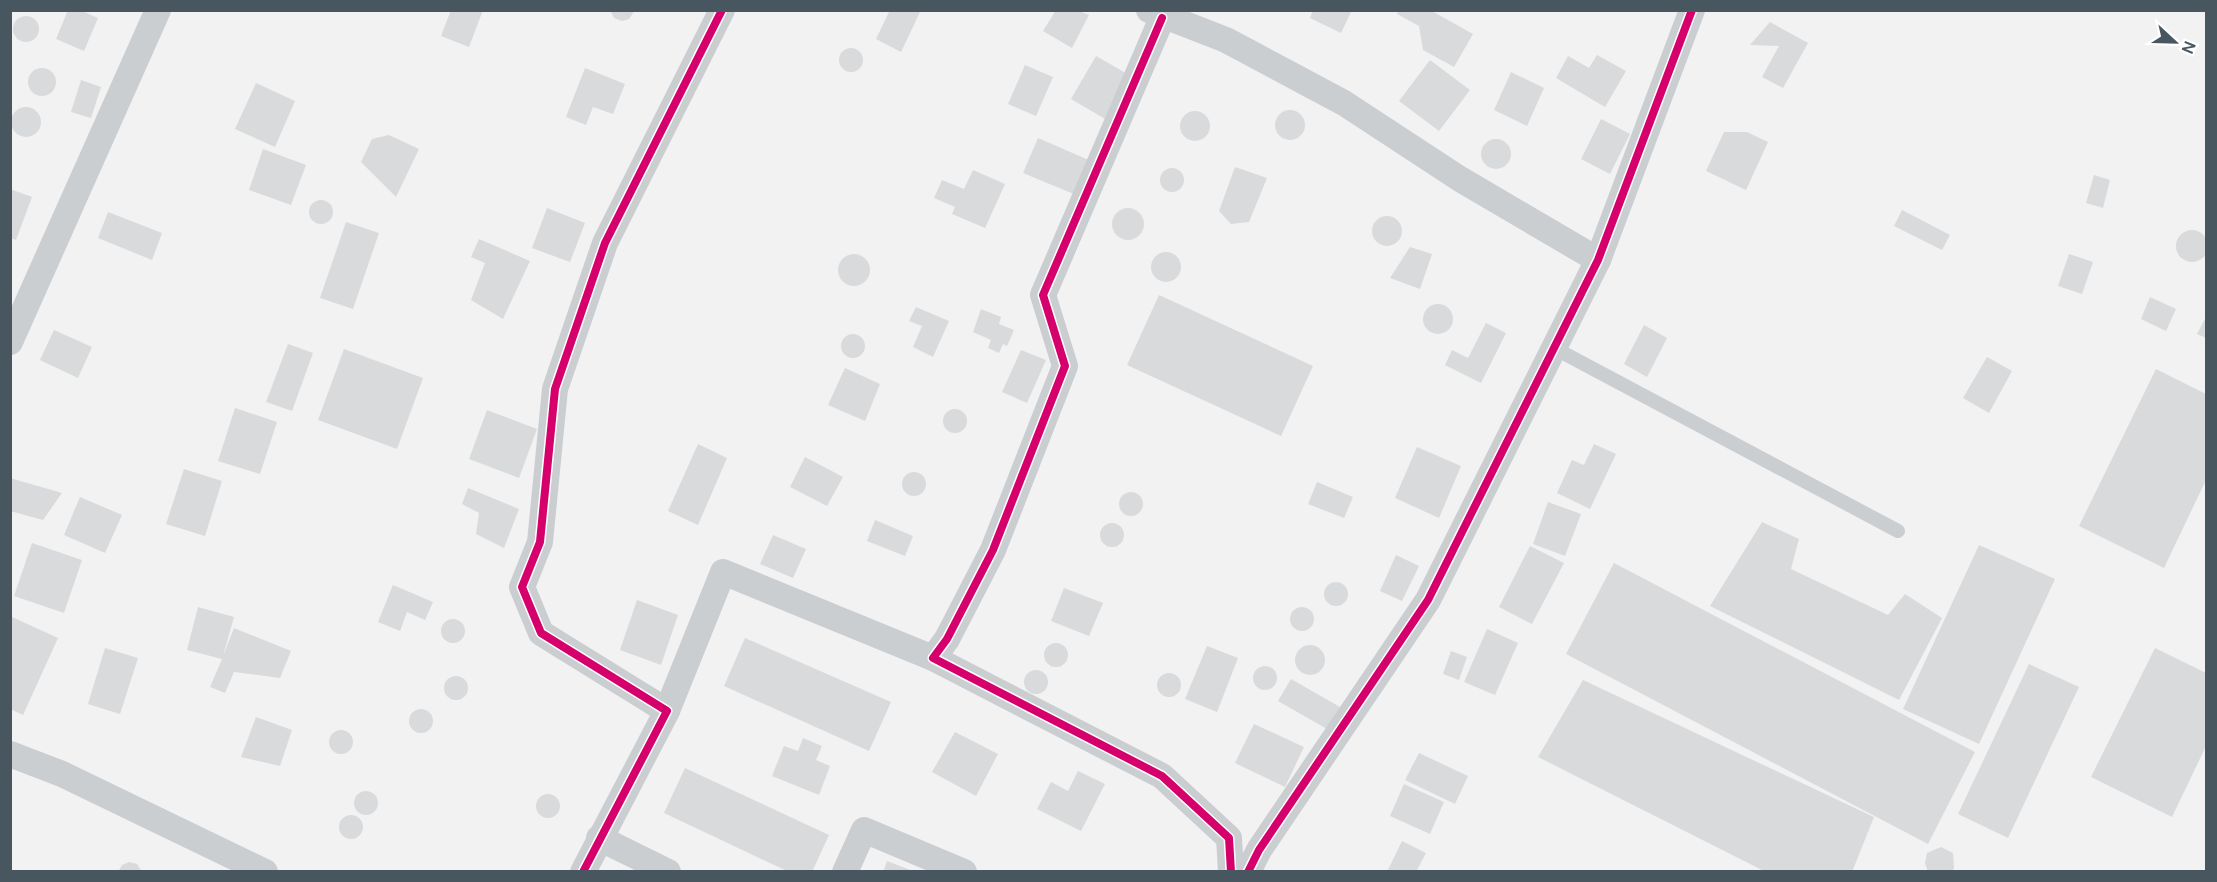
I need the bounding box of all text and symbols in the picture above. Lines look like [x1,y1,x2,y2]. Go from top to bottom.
north arrow [2145,12,2205,72]
text: N [2177,38,2201,57]

